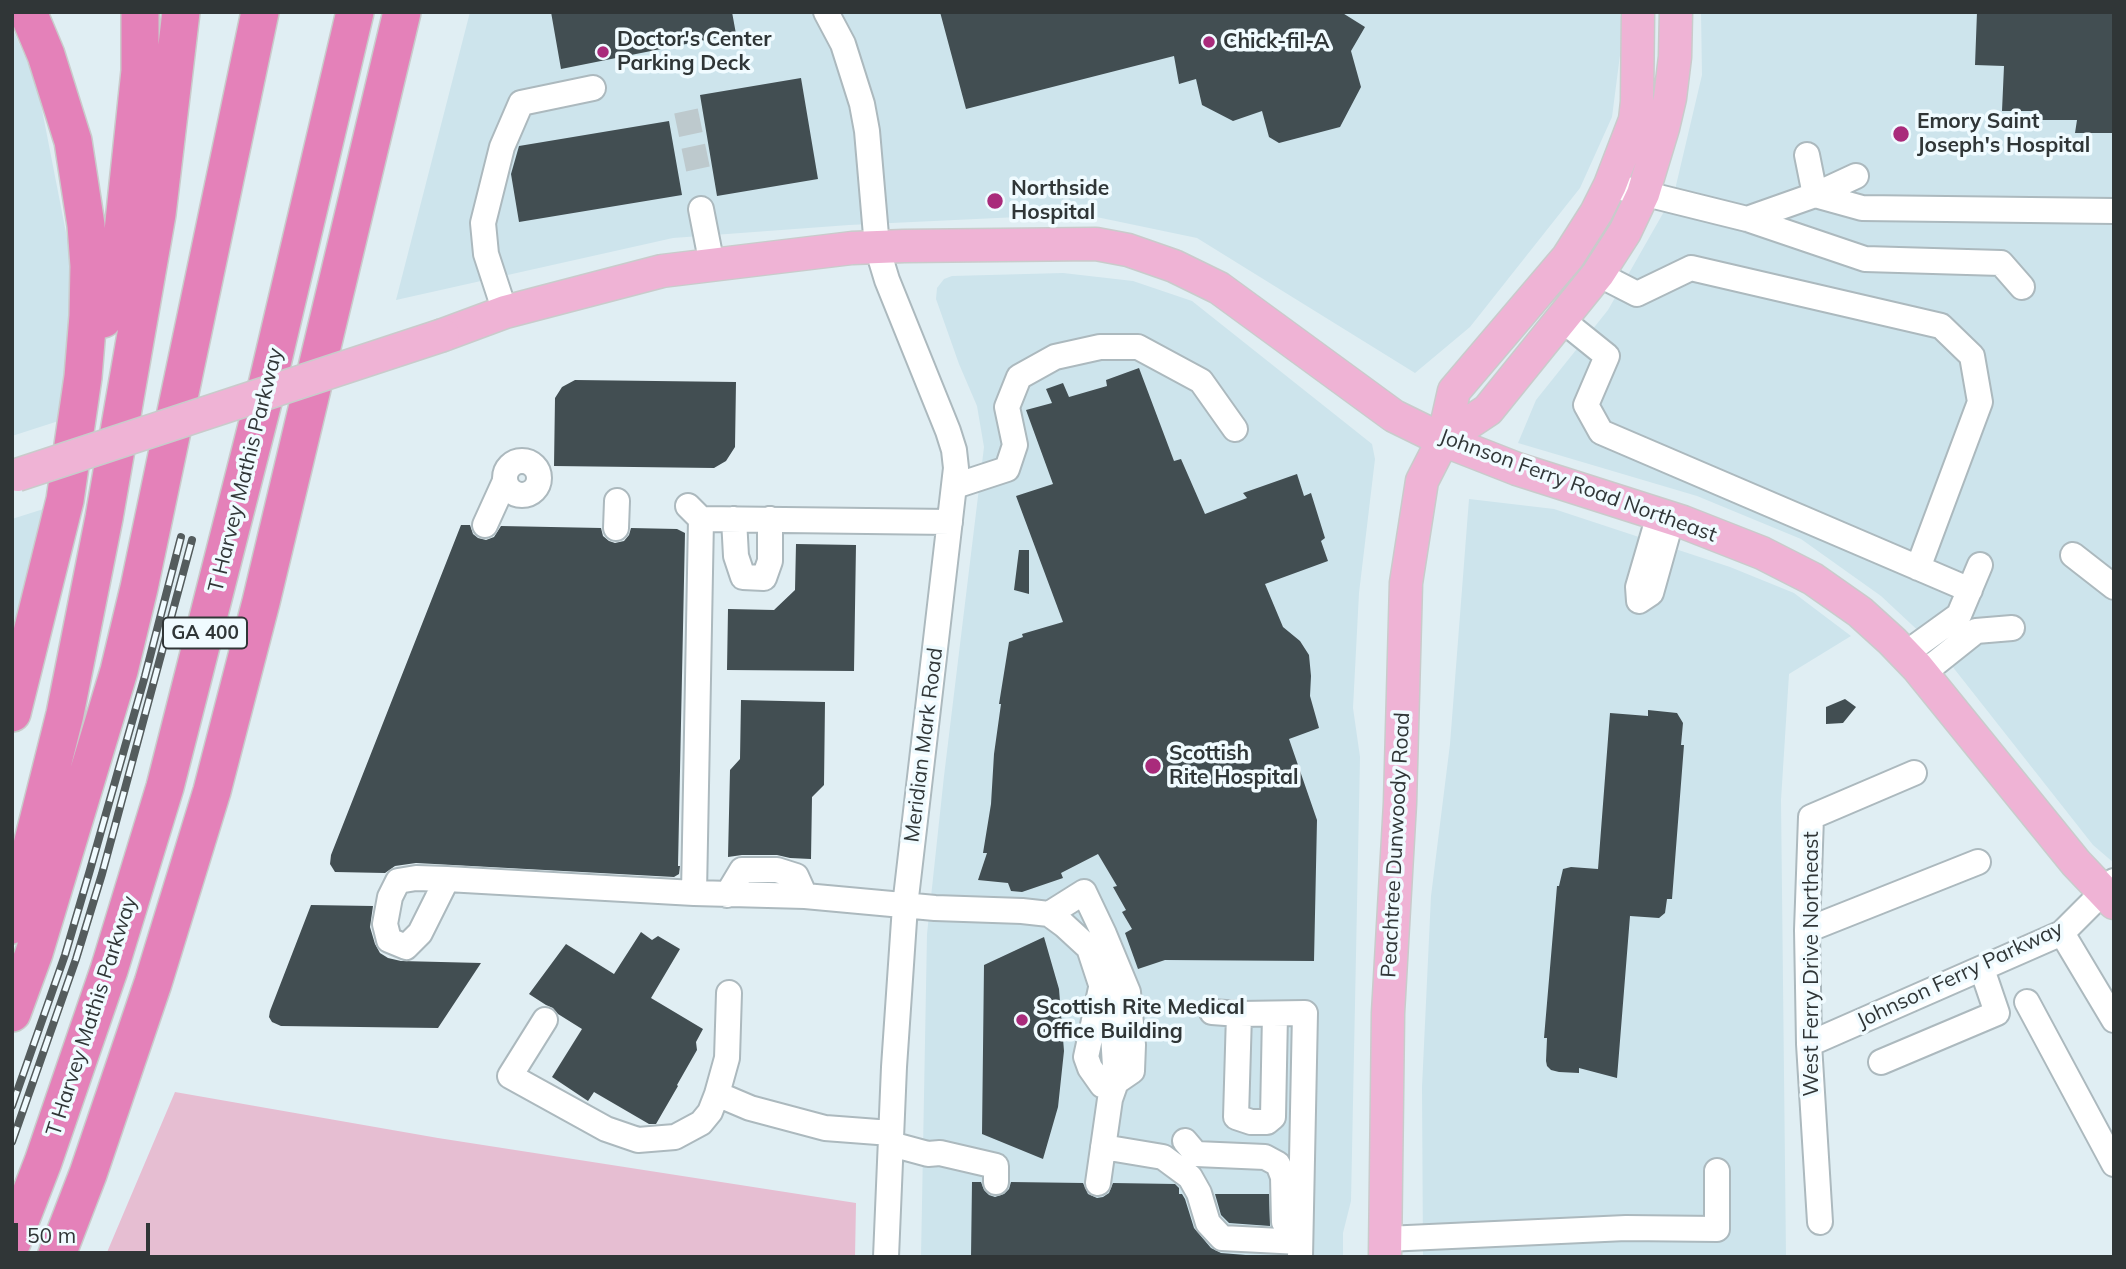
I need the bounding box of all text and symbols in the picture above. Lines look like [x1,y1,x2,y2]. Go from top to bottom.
place label: Doctor's Center Parking Deck [617,27,771,77]
place label: Chick-fil-A [1223,29,1330,55]
marker: Chick-fil-A [1201,34,1217,50]
marker: Doctor's Center Parking Deck [595,44,611,60]
place label: Emory Saint Joseph's Hospital [1917,109,2090,159]
marker: Emory Saint Joseph's Hospital [1891,124,1911,144]
place label: Northside Hospital [1011,176,1109,226]
marker: Northside Hospital [985,191,1005,211]
street label: T Harvey Mathis Parkway [203,345,289,595]
street label: Johnson Ferry Road Northeast [1436,424,1720,548]
road number: GA 400 [163,618,247,648]
street label: Meridian Mark Road [900,646,948,844]
street label: Peachtree Dunwoody Road [1376,712,1416,978]
place label: Scottish Rite Hospital [1169,741,1299,791]
marker: Scottish Rite Hospital [1143,756,1163,776]
street label: West Ferry Drive Northeast [1799,831,1825,1097]
street label: T Harvey Mathis Parkway [41,893,143,1139]
street label: Johnson Ferry Parkway [1853,916,2067,1034]
place label: Scottish Rite Medical Office Building [1036,995,1245,1045]
marker: Scottish Rite Medical Office Building [1014,1012,1030,1028]
scale bar [18,1210,154,1254]
text: 50 m [27,1222,76,1248]

